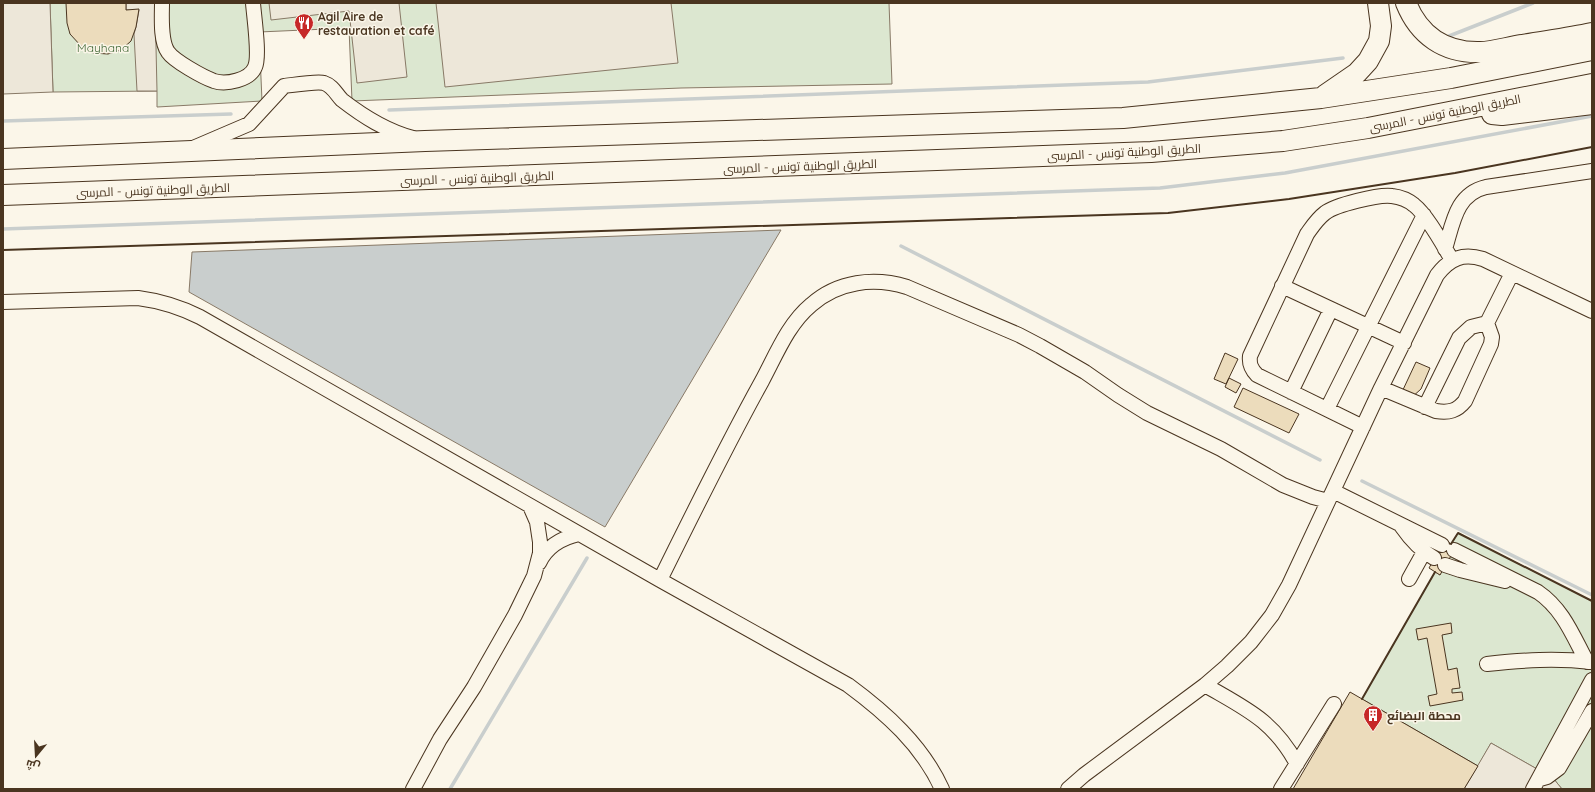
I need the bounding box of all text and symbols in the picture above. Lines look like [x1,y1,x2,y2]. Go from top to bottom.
place label: Agil Aire de restauration et café [318,9,435,38]
restaurant icon: Agil Aire de restauration et café [293,12,315,40]
park label: Mayhana [77,40,129,55]
street label: الطريق الوطنية تونس - المرسى [1368,91,1522,135]
street label: الطريق الوطنية تونس - المرسى [1047,140,1201,164]
street label: الطريق الوطنية تونس - المرسى [723,156,877,176]
street label: الطريق الوطنية تونس - المرسى [400,168,554,188]
street label: الطريق الوطنية تونس - المرسى [76,180,230,200]
building icon: محطة البضائع [1362,704,1384,732]
place label: محطة البضائع [1387,708,1461,725]
north arrow [16,736,56,776]
text: ش [24,757,42,774]

